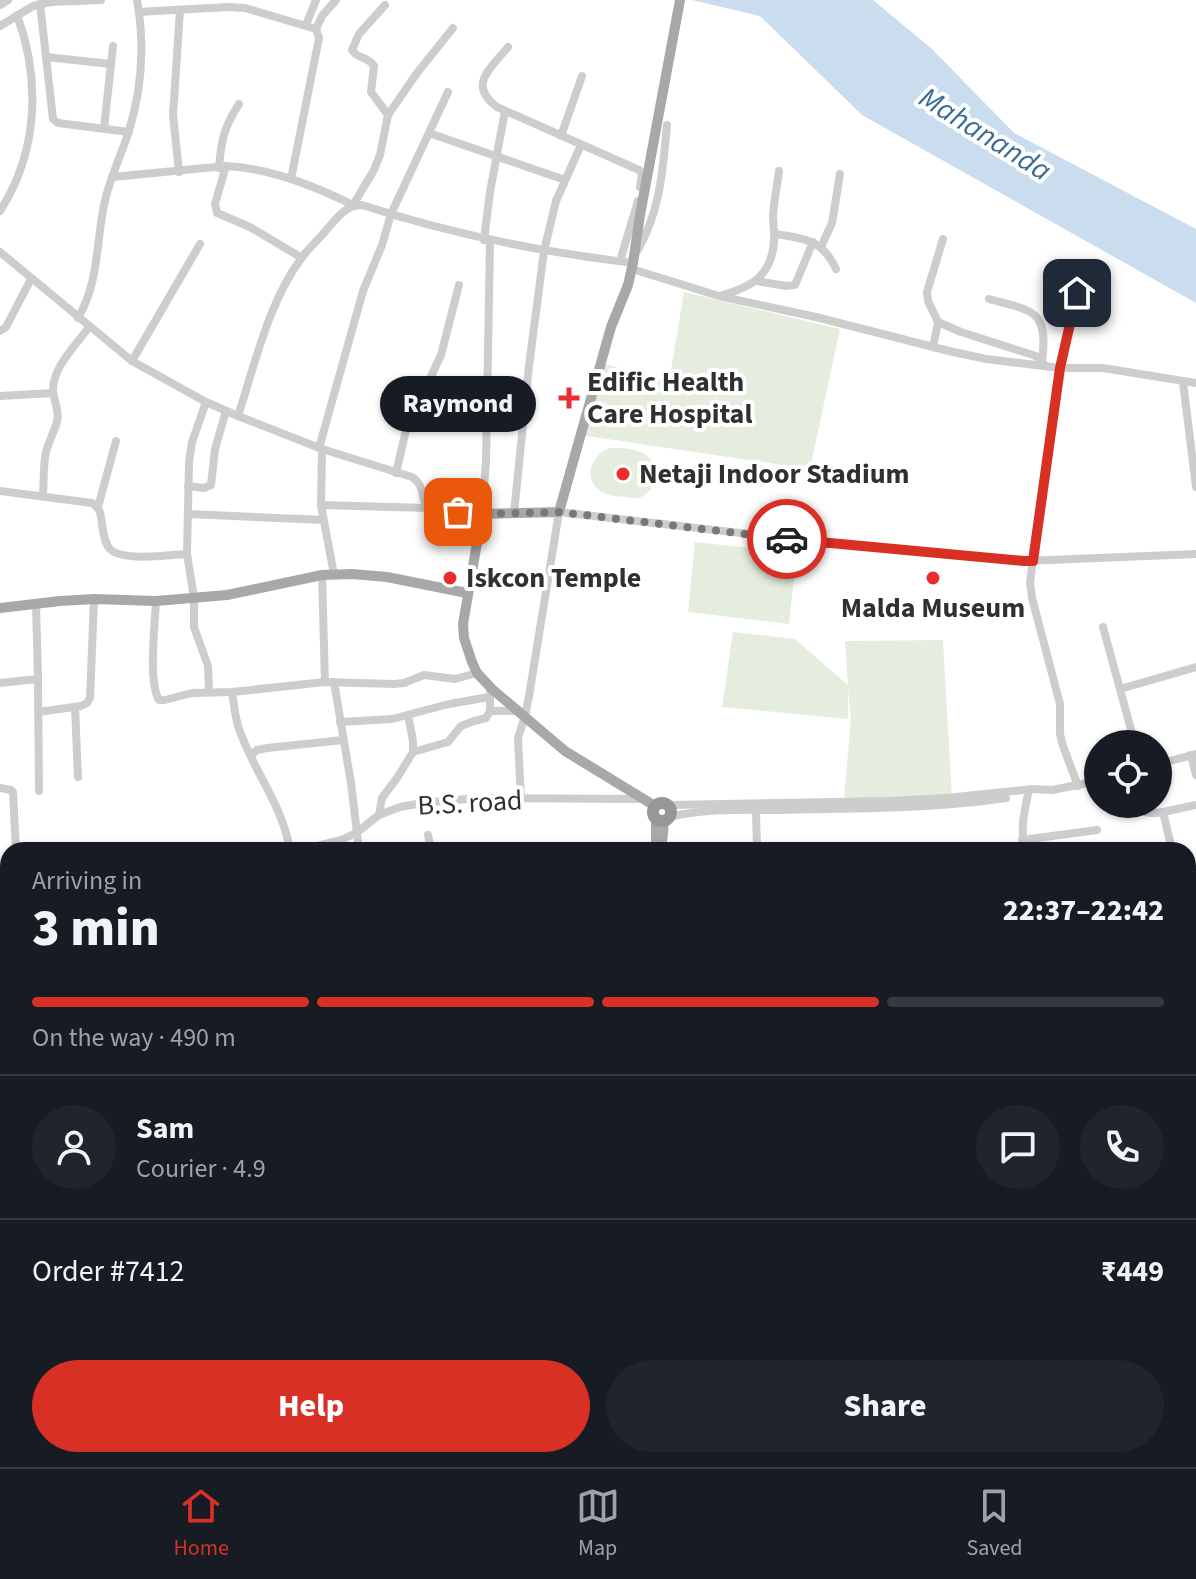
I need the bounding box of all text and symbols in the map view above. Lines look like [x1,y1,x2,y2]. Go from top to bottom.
water label: Mahananda [911,76,1059,192]
pin [1043,259,1111,327]
icon: home [1055,271,1099,315]
place label: Edific Health Care Hospital [587,362,752,434]
callout: Raymond [380,376,536,432]
text: Raymond [403,385,513,422]
marker: Edific Health Care Hospital [558,387,580,409]
place label: Netaji Indoor Stadium [639,454,910,494]
marker: Netaji Indoor Stadium [614,465,632,483]
pin [424,478,492,546]
icon: bag [436,490,480,534]
courier [747,499,827,579]
icon: car [765,517,809,561]
place label: Iskcon Temple [466,558,641,598]
marker: Iskcon Temple [441,569,459,587]
marker: Malda Museum [924,569,942,587]
place label: Malda Museum [841,588,1025,628]
map controls [1084,730,1172,818]
button: locate [1084,730,1172,818]
street label: B.S. road [417,780,523,826]
text: Arriving in [32,862,142,899]
text: 22:37–22:42 [1003,889,1164,932]
text: 3 min [32,892,160,966]
text: On the way · 490 m [32,1019,236,1056]
button: person [32,1105,116,1189]
button: chat [976,1105,1060,1189]
button: phone [1080,1105,1164,1189]
text: Sam [136,1107,194,1150]
text: Courier · 4.9 [136,1150,266,1187]
text: Order #7412 [32,1250,185,1293]
text: ₹449 [1101,1250,1164,1293]
button: Help [32,1360,590,1452]
button: Share [606,1360,1164,1452]
tab: Home [173,1484,229,1564]
tab: Map [576,1484,620,1564]
tab: Saved [966,1484,1023,1564]

